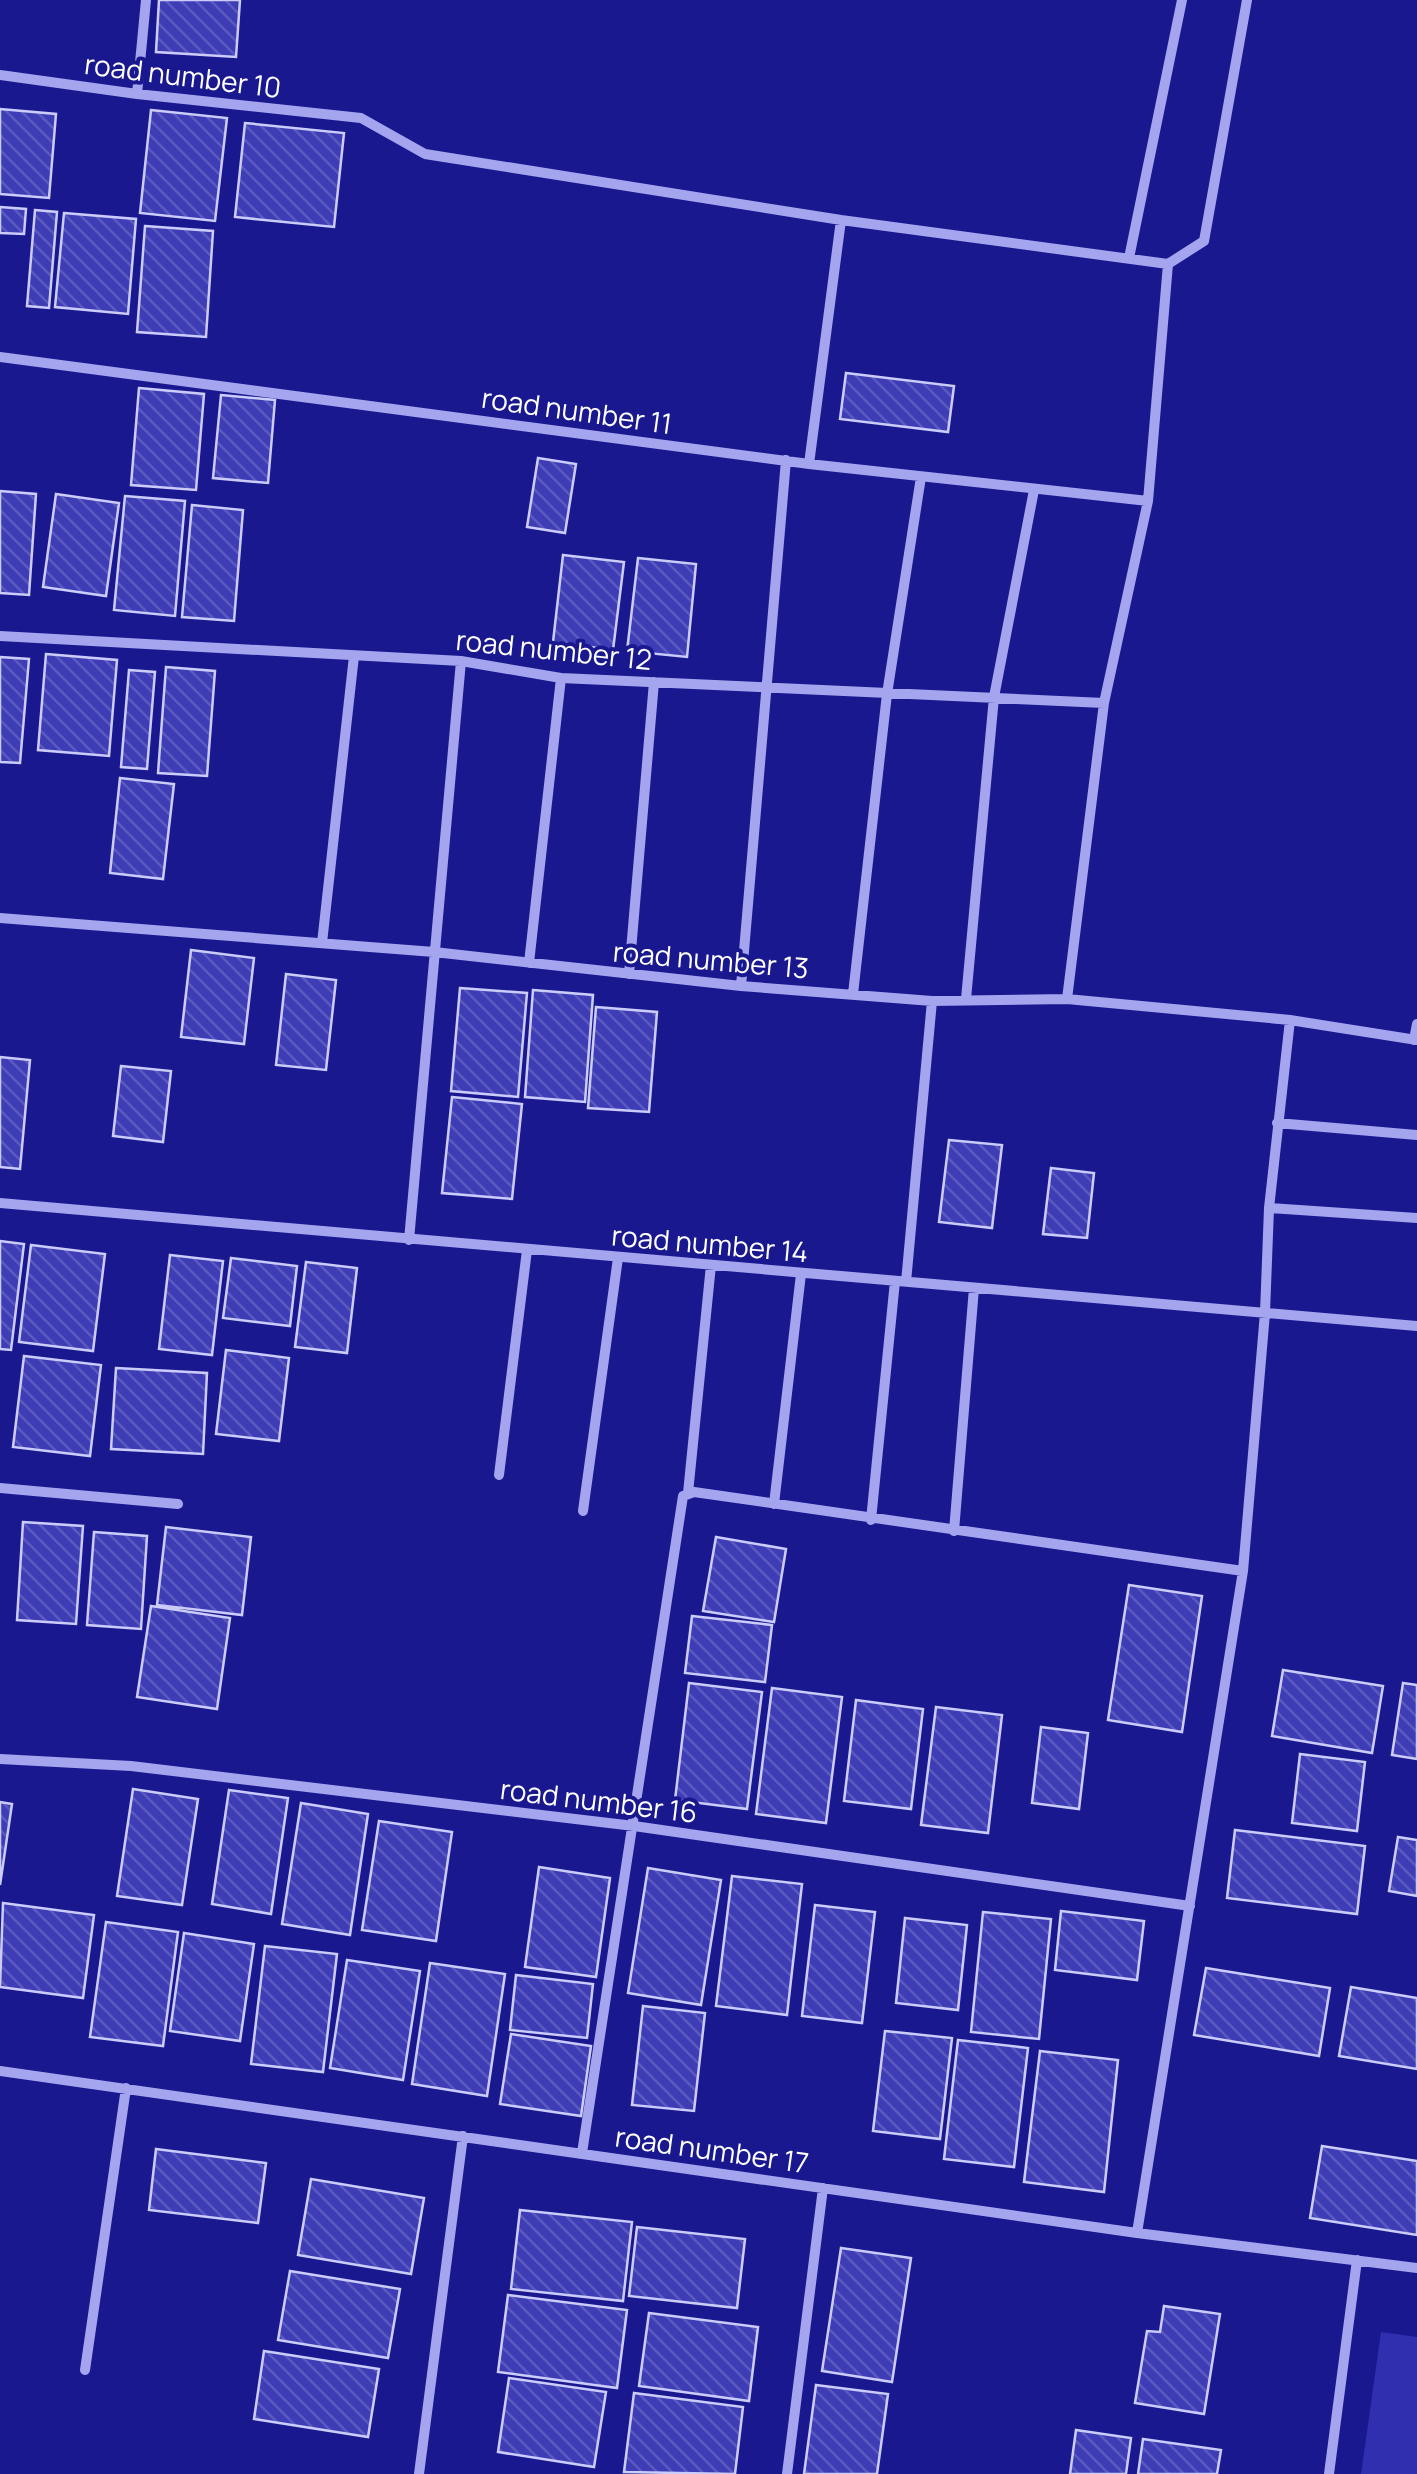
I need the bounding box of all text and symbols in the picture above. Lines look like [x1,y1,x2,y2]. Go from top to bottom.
street label: road number 10 [83,44,283,106]
street label: road number 11 [479,378,675,442]
street label: road number 12 [454,620,654,678]
street label: road number 13 [612,932,810,986]
street label: road number 14 [610,1215,810,1271]
street label: road number 16 [498,1769,700,1831]
street label: road number 17 [613,2117,811,2181]

